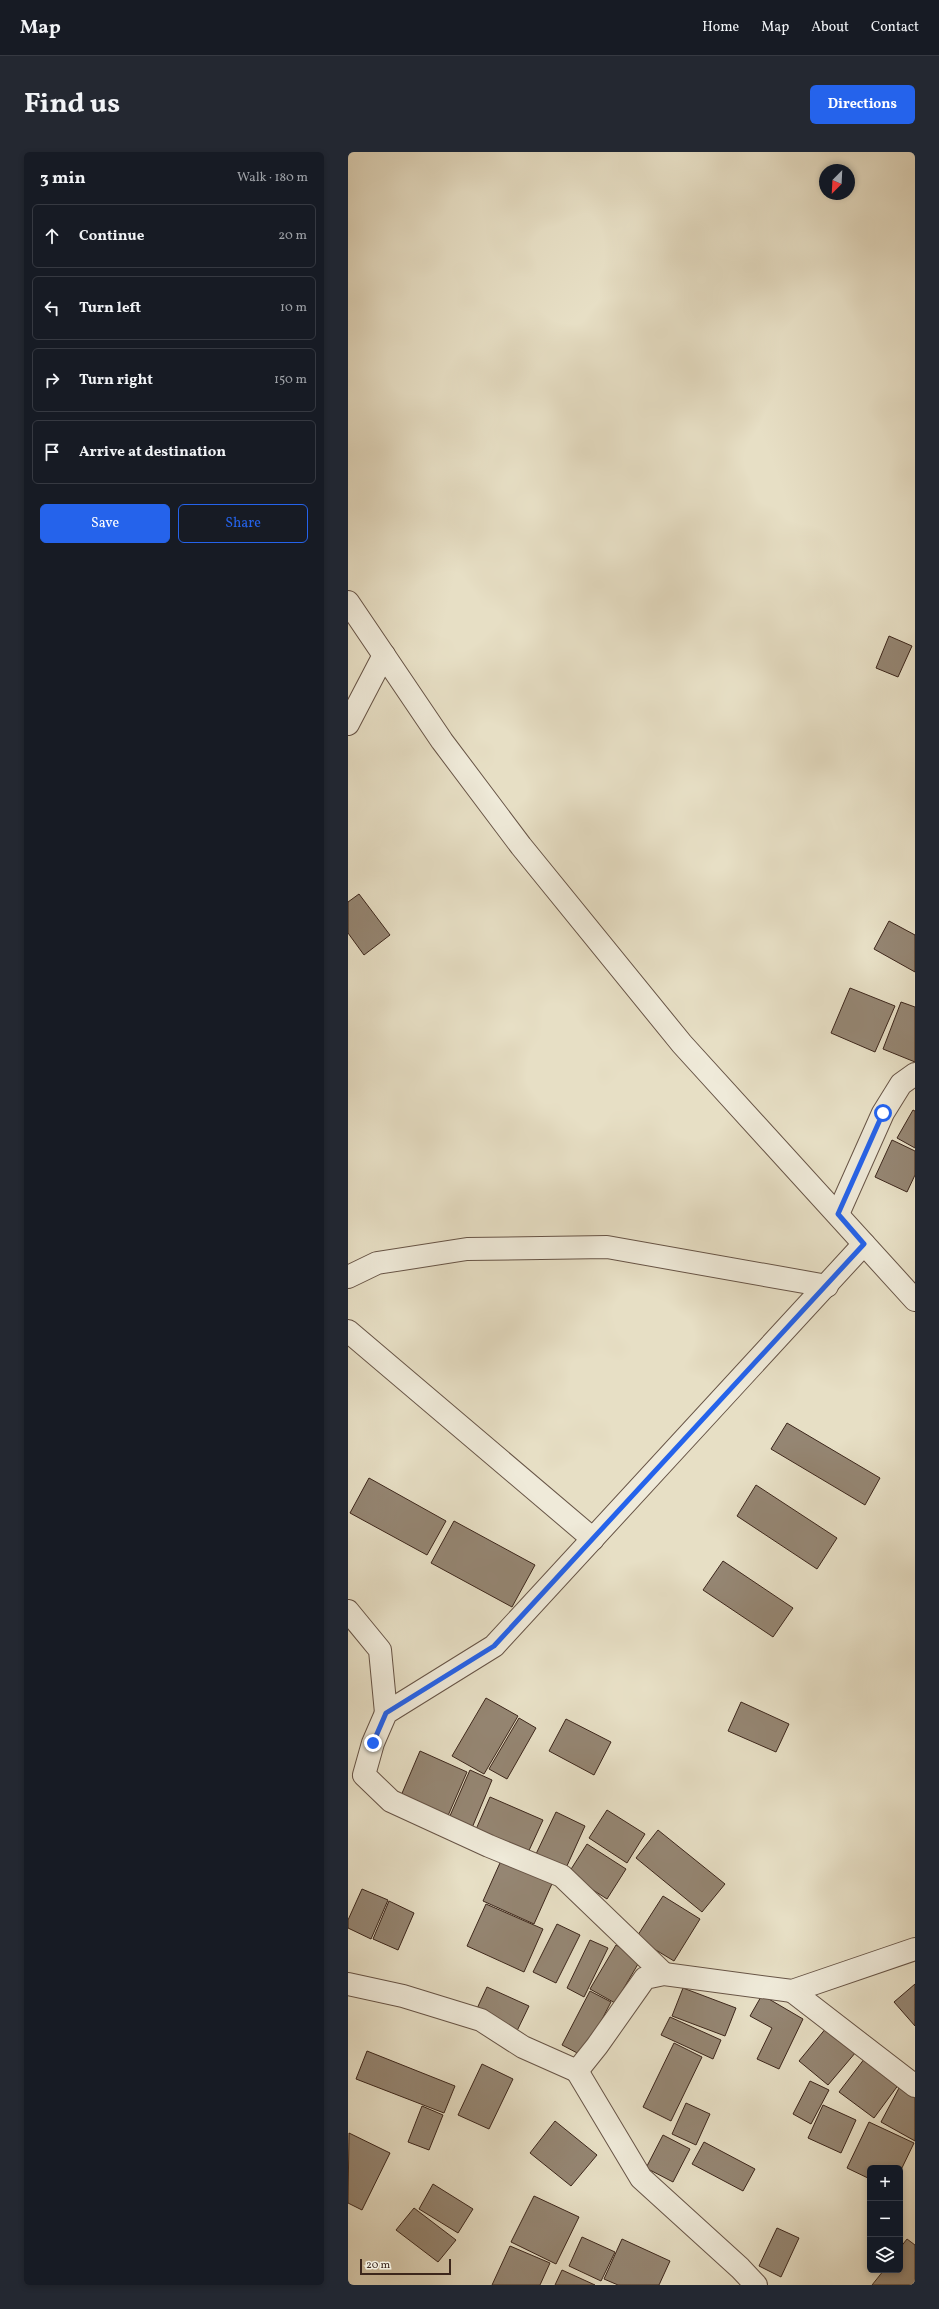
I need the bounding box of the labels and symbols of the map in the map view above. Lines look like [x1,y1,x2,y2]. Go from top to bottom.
north arrow [819,164,855,200]
route start [874,1104,892,1122]
route end [364,1734,382,1752]
scale bar [360,2257,451,2276]

